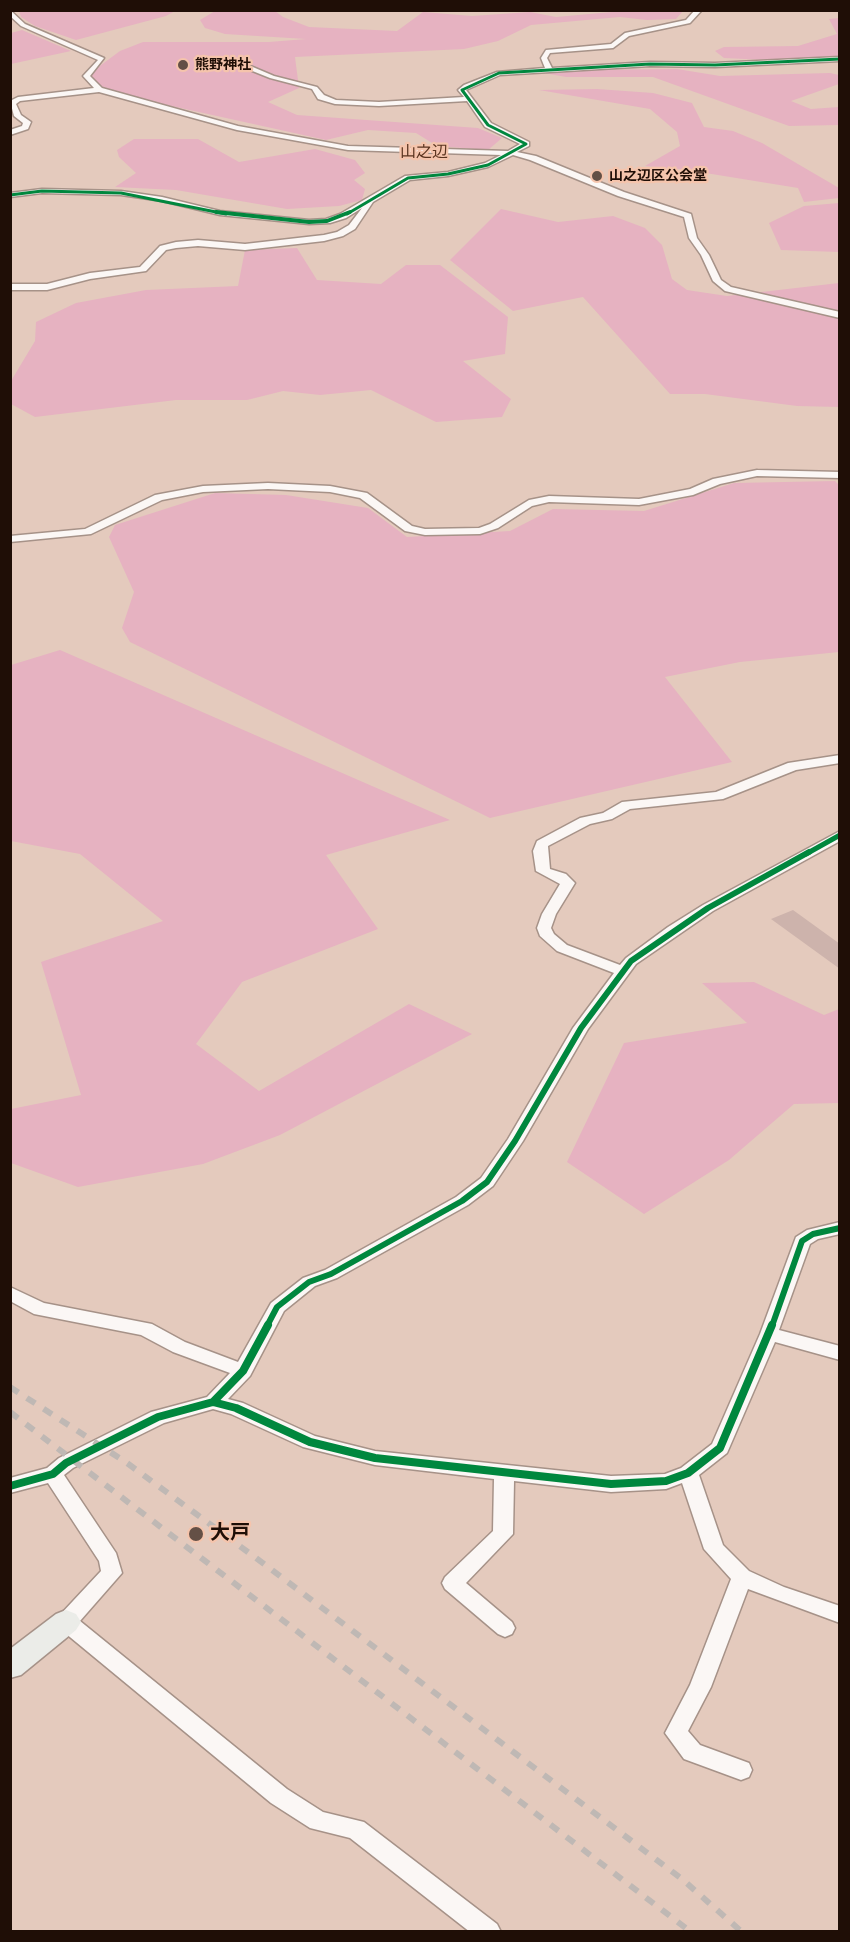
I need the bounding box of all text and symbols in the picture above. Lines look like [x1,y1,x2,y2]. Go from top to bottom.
place label: 熊野神社 [195,57,251,73]
marker: 熊野神社 [176,58,190,72]
district label: 山之辺 [400,143,448,163]
place label: 山之辺区公会堂 [609,168,707,184]
marker: 山之辺区公会堂 [590,169,604,183]
place label: 大戸 [210,1522,250,1546]
marker: 大戸 [187,1525,205,1543]

